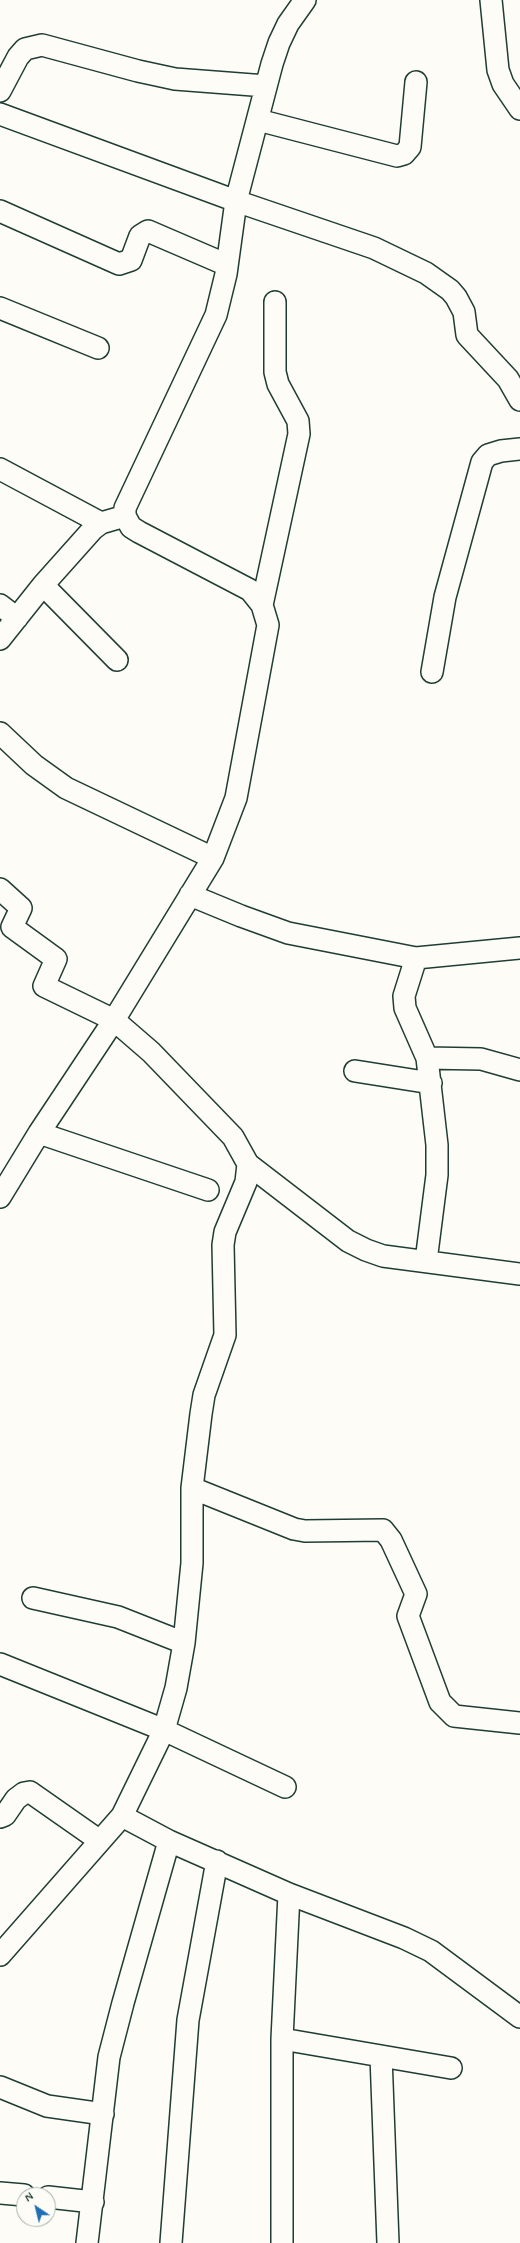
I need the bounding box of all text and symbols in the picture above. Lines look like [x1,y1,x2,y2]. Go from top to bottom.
north arrow [16,2187,56,2227]
text: N [23,2190,37,2206]

